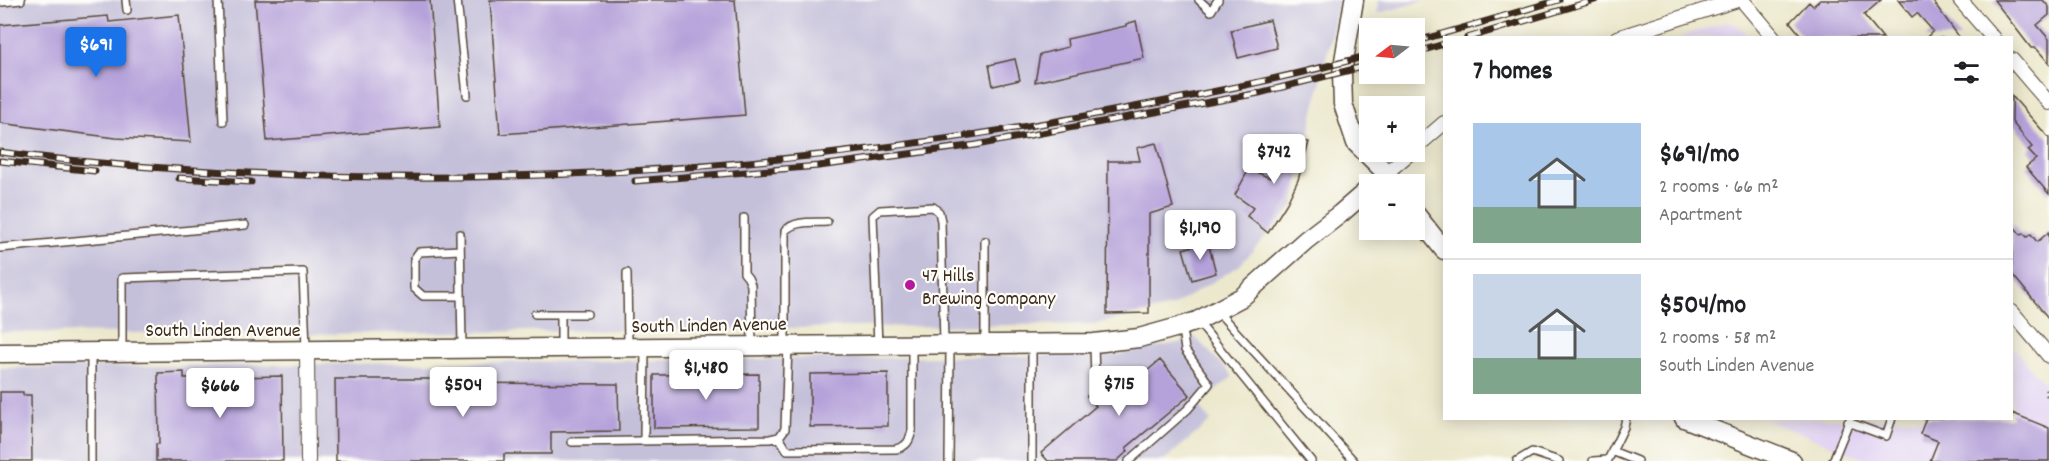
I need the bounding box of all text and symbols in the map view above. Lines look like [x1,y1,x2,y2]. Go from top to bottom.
north arrow [1359,18,1425,84]
map controls [1359,18,1425,240]
pin: $691 [60,27,132,78]
text: $691 [79,32,113,60]
text: 7 homes [1473,54,1553,91]
icon: filters [1950,56,1983,89]
button: + [1359,96,1425,162]
pin: $742 [1238,134,1310,185]
text: $691/mo [1659,137,1739,174]
text: $742 [1257,139,1291,167]
icon: home [1521,147,1593,219]
button: − [1359,174,1425,240]
text: 2 rooms · 66 m² [1659,174,1779,202]
text: Apartment [1659,202,1742,230]
pin: $1,190 [1151,210,1249,261]
text: $1,190 [1179,215,1221,243]
place label: 47 Hills Brewing Company [922,263,1056,314]
marker: 47 Hills Brewing Company [903,278,917,292]
text: $504/mo [1659,288,1746,325]
icon: home [1521,298,1593,370]
street label: South Linden Avenue [631,312,787,342]
street label: South Linden Avenue [145,318,301,346]
text: 2 rooms · 58 m² [1659,325,1776,353]
pin: $1,480 [657,350,755,401]
text: South Linden Avenue [1659,353,1814,381]
text: $1,480 [683,355,729,383]
pin: $715 [1083,366,1155,417]
pin: $504 [427,367,499,418]
pin: $666 [184,368,256,419]
text: $715 [1103,371,1135,399]
text: $504 [444,372,482,400]
text: $666 [200,373,240,401]

